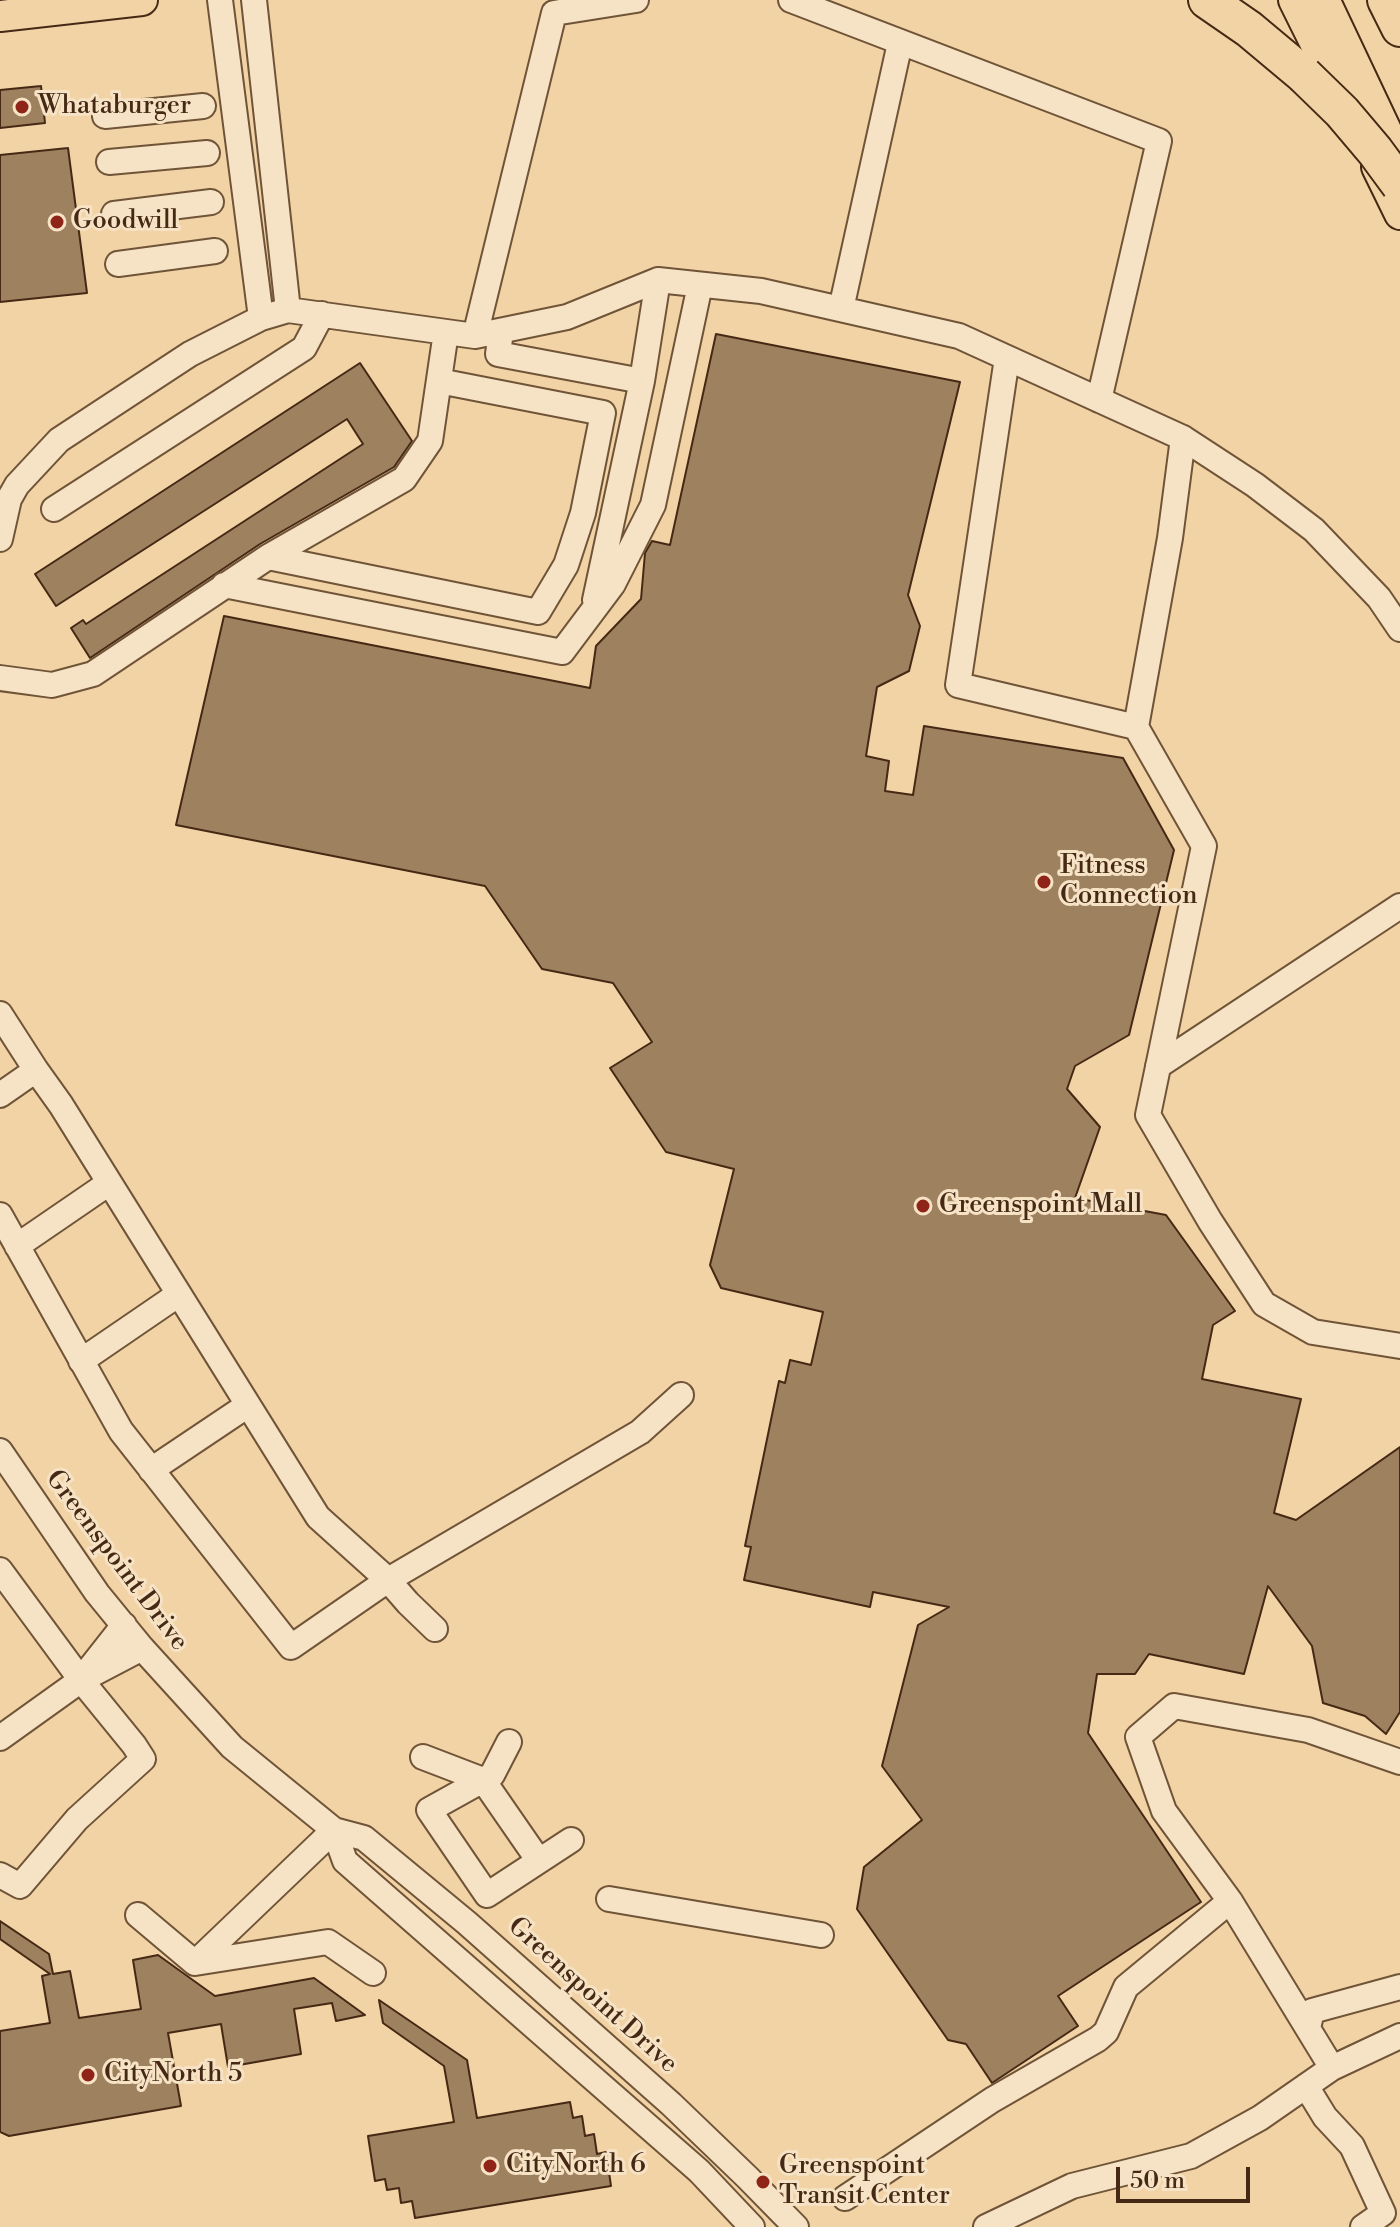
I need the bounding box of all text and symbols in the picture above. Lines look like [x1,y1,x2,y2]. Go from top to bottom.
place label: Whataburger [38,91,191,123]
marker: Whataburger [13,98,31,116]
place label: Goodwill [73,206,178,238]
marker: Goodwill [48,213,66,231]
place label: Fitness Connection [1060,851,1198,912]
marker: Fitness Connection [1035,873,1053,891]
place label: Greenspoint Mall [939,1190,1142,1222]
marker: Greenspoint Mall [914,1197,932,1215]
street label: Greenspoint Drive [38,1465,194,1657]
street label: Greenspoint Drive [501,1912,683,2080]
place label: CityNorth 5 [104,2059,242,2091]
marker: CityNorth 5 [79,2066,97,2084]
place label: CityNorth 6 [506,2150,646,2182]
place label: Greenspoint Transit Center [779,2151,950,2212]
scale bar [1120,2151,1254,2201]
marker: CityNorth 6 [481,2157,499,2175]
text: 50 m [1130,2166,1185,2196]
marker: Greenspoint Transit Center [754,2173,772,2191]

